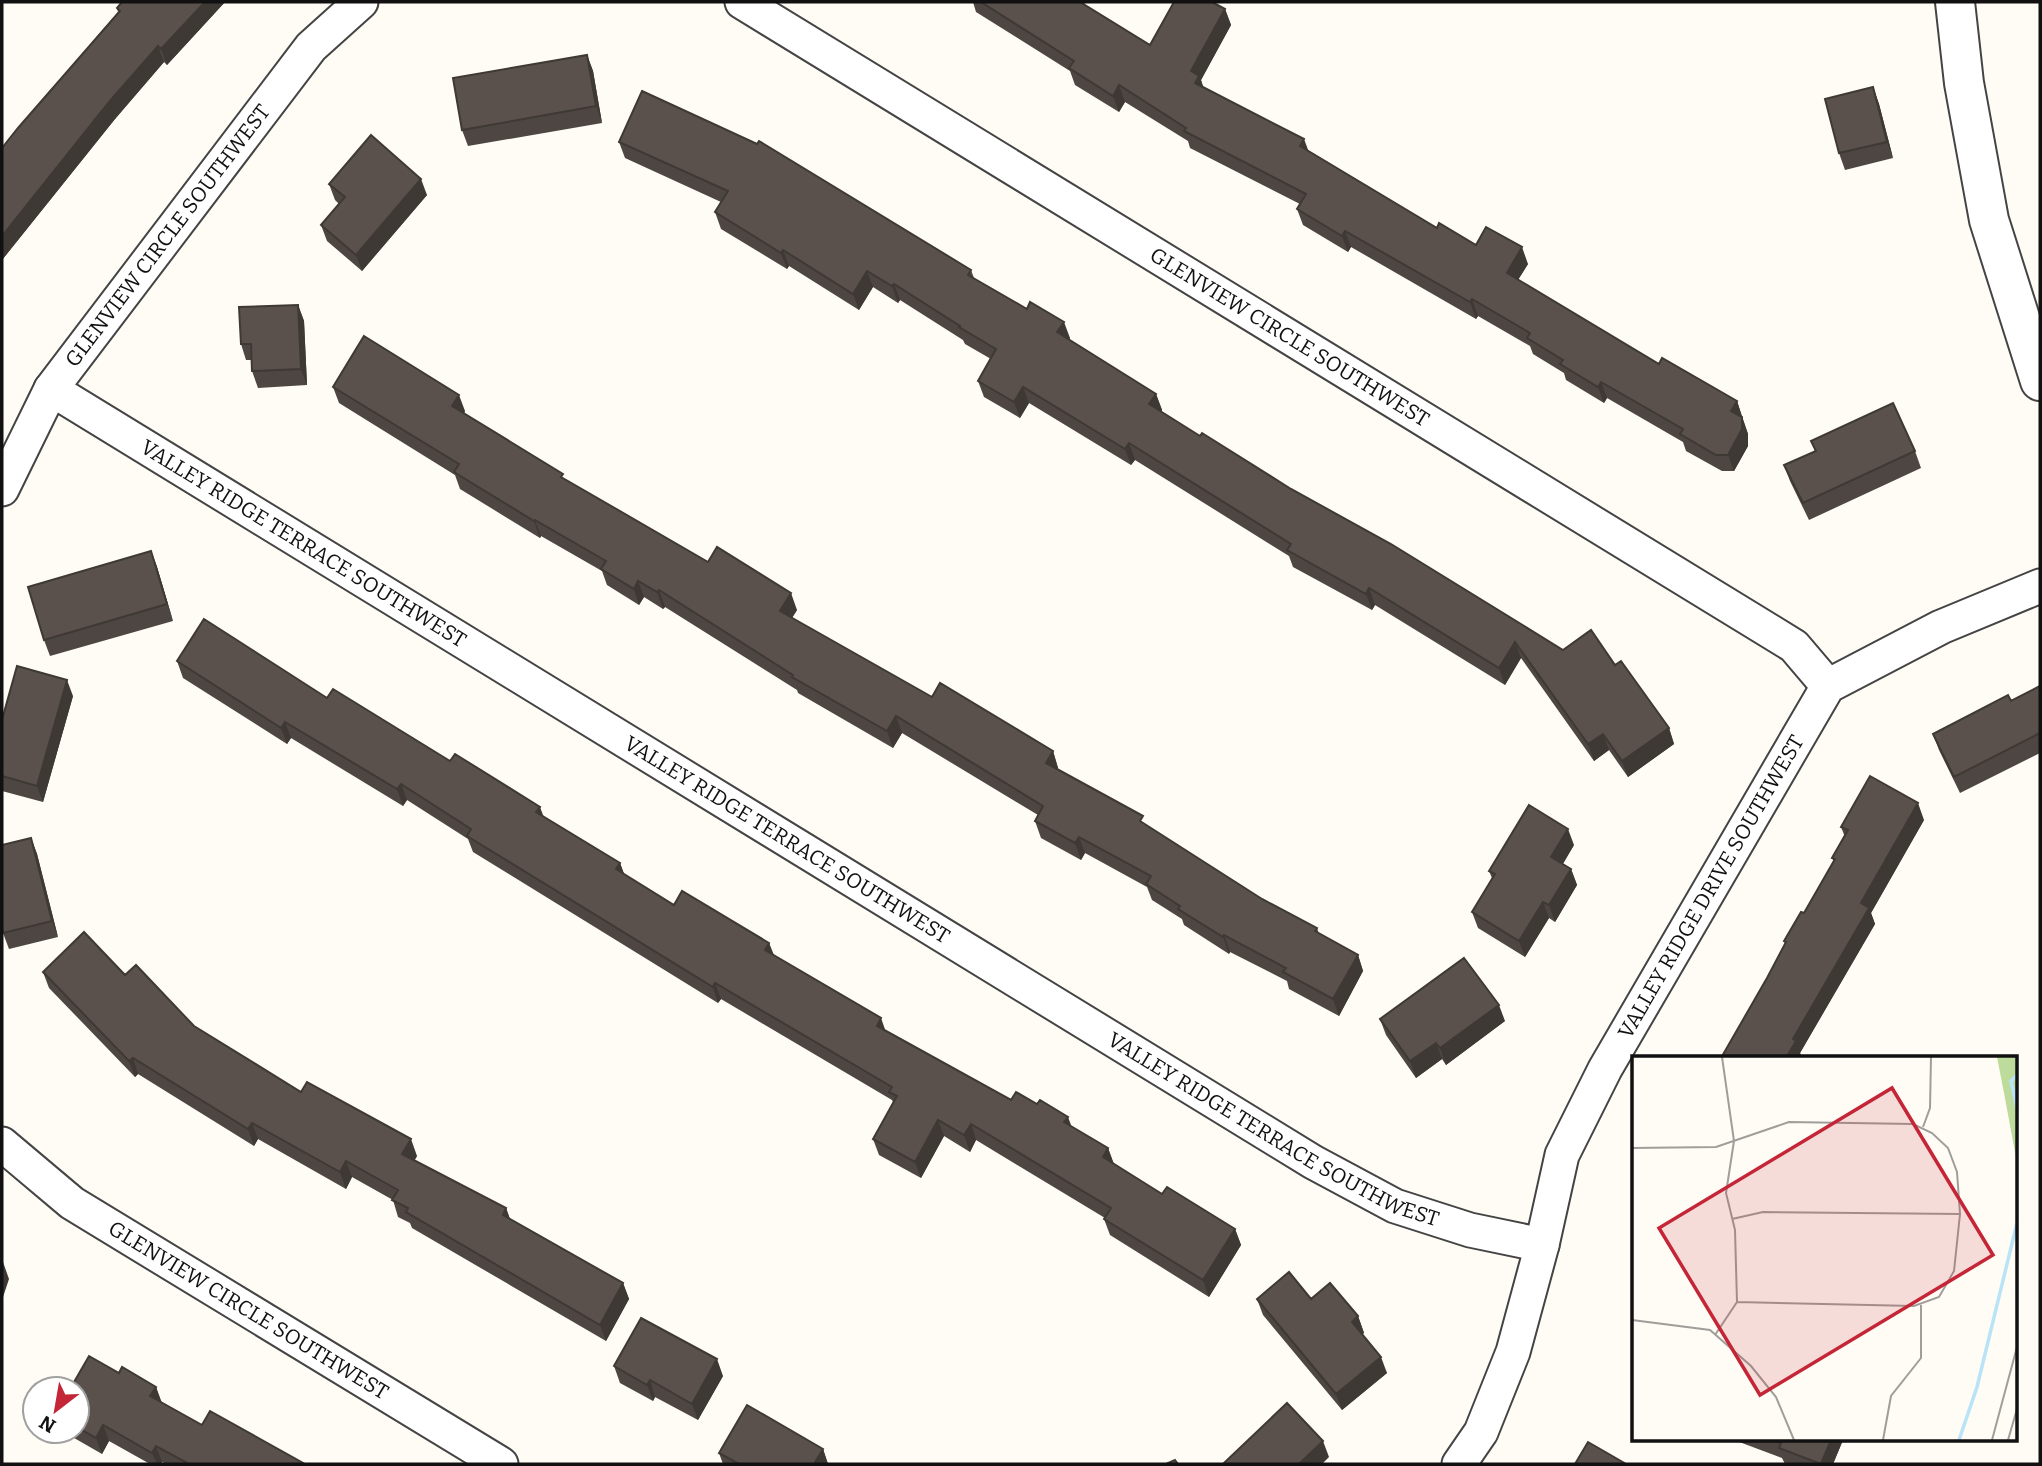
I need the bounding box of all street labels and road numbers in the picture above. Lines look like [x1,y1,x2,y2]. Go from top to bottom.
street label: GLENVIEW CIRCLE SOUTHWEST [60,99,276,372]
street label: GLENVIEW CIRCLE SOUTHWEST [1145,242,1434,433]
street label: VALLEY RIDGE TERRACE SOUTHWEST [136,434,471,653]
street label: VALLEY RIDGE TERRACE SOUTHWEST [619,730,955,949]
street label: VALLEY RIDGE DRIVE SOUTHWEST [1613,730,1810,1043]
street label: VALLEY RIDGE TERRACE SOUTHWEST [1103,1026,1442,1232]
street label: GLENVIEW CIRCLE SOUTHWEST [104,1215,393,1405]

